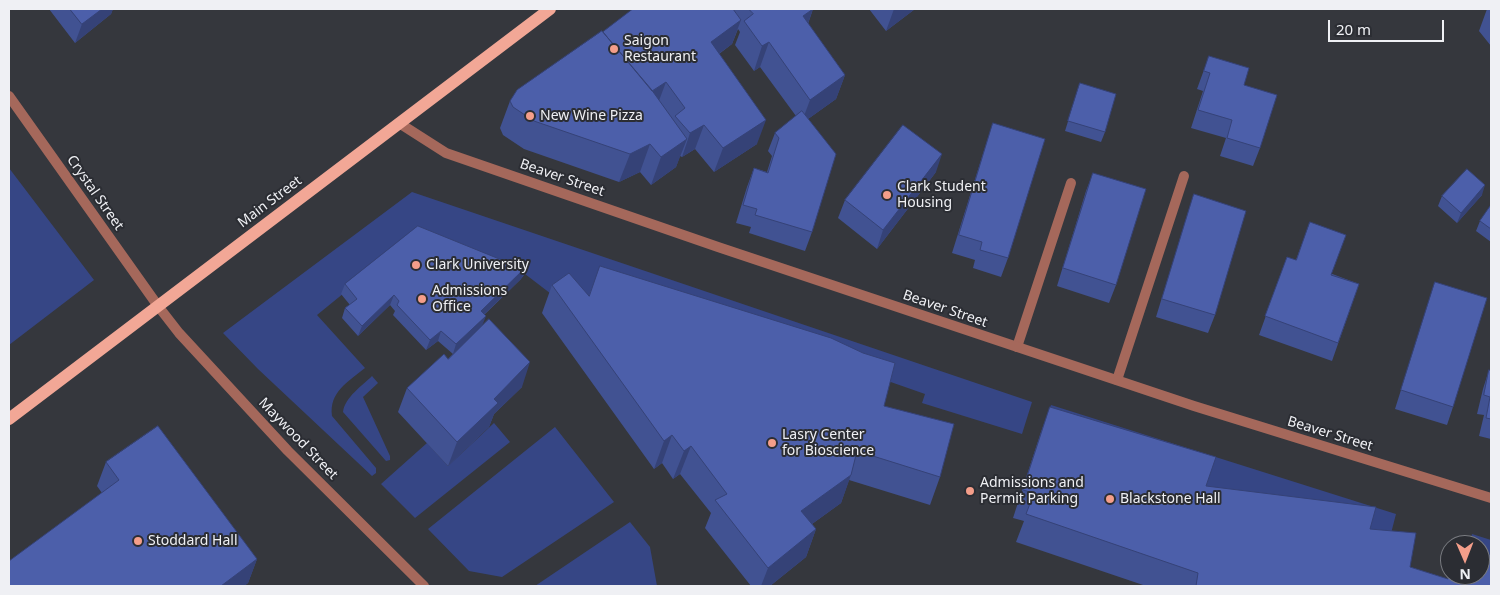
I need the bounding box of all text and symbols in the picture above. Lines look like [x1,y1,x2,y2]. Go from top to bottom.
scale bar [1330,10,1446,42]
text: 20 m [1336,19,1371,39]
place label: Saigon Restaurant [624,33,696,65]
marker: Saigon Restaurant [608,43,620,55]
place label: New Wine Pizza [540,108,643,124]
marker: New Wine Pizza [524,110,536,122]
street label: Crystal Street [63,152,127,234]
street label: Beaver Street [517,156,607,200]
street label: Main Street [235,173,305,231]
place label: Clark Student Housing [897,179,986,212]
marker: Clark Student Housing [881,189,893,201]
place label: Clark University [426,257,529,273]
marker: Clark University [410,259,422,271]
place label: Admissions Office [432,283,507,316]
street label: Beaver Street [900,287,990,331]
marker: Admissions Office [416,293,428,305]
street label: Maywood Street [255,395,341,483]
street label: Beaver Street [1285,413,1375,455]
place label: Lasry Center for Bioscience [782,427,874,460]
marker: Lasry Center for Bioscience [766,437,778,449]
place label: Admissions and Permit Parking [980,475,1084,508]
marker: Admissions and Permit Parking [964,485,976,497]
place label: Blackstone Hall [1120,491,1221,507]
marker: Blackstone Hall [1104,493,1116,505]
place label: Stoddard Hall [148,533,237,549]
marker: Stoddard Hall [132,535,144,547]
north arrow [1440,535,1490,585]
text: N [1459,565,1471,584]

